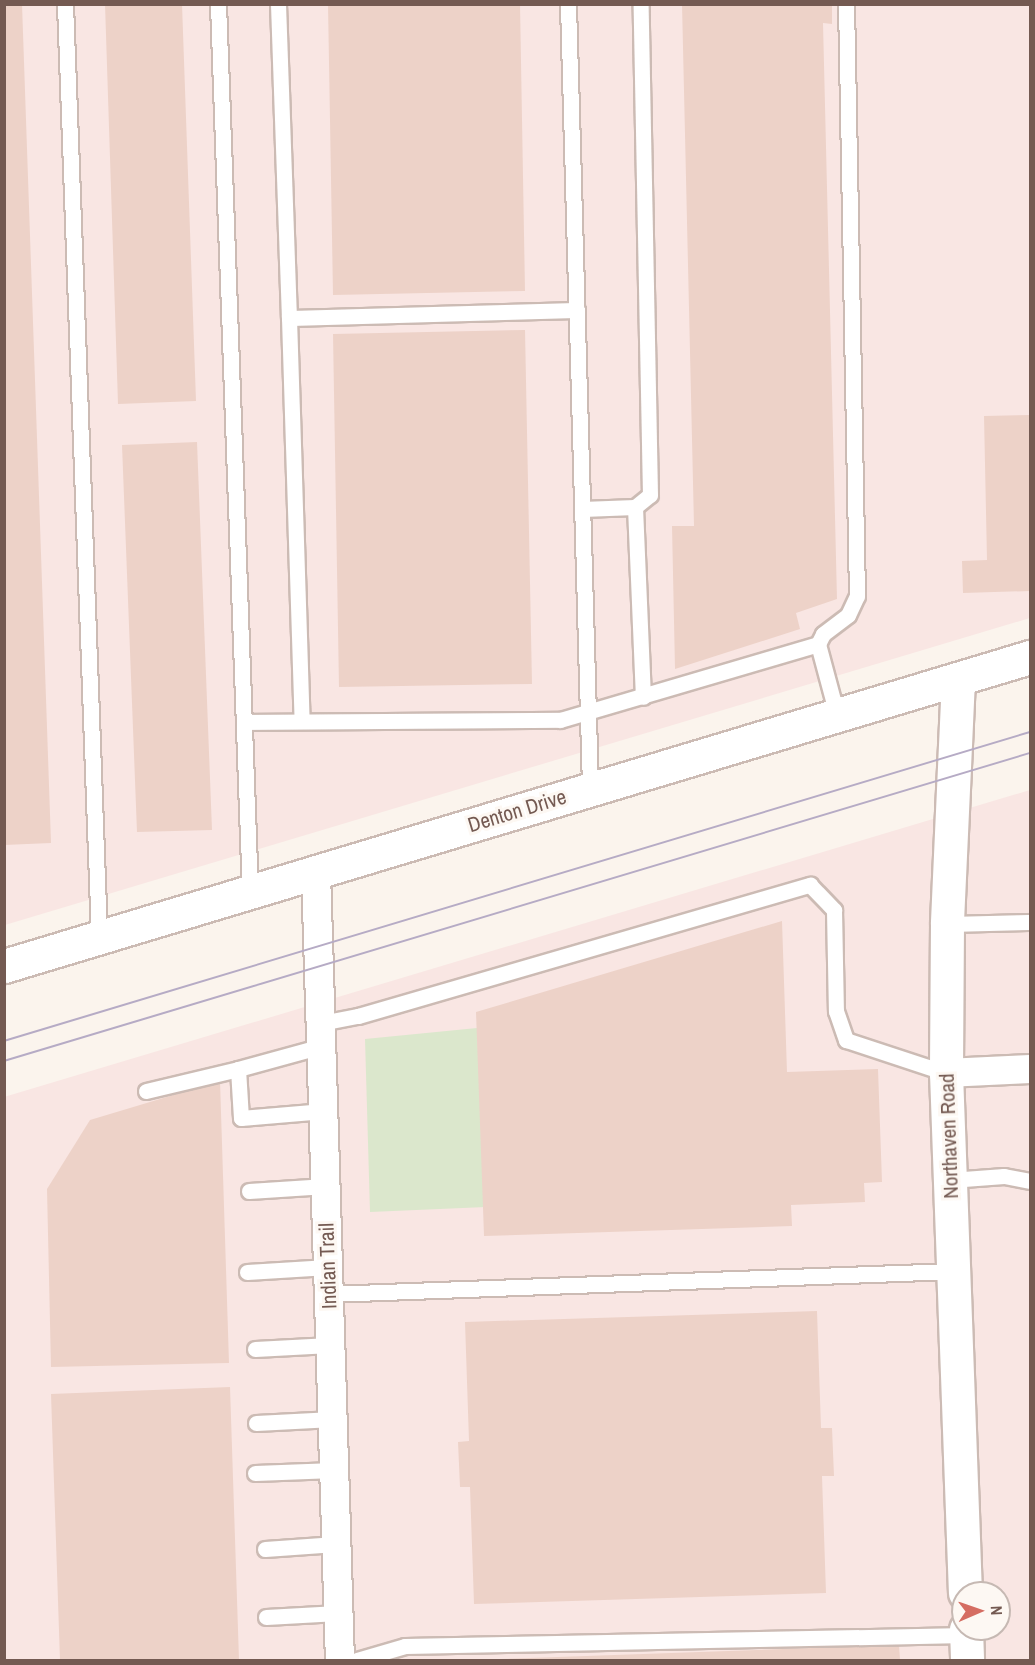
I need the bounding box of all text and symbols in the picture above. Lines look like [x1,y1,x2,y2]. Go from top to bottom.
street label: Denton Drive [465,784,569,838]
street label: Northaven Road [934,1073,964,1199]
street label: Indian Trail [314,1222,342,1310]
north arrow [951,1581,1011,1641]
text: N [986,1605,1008,1616]

